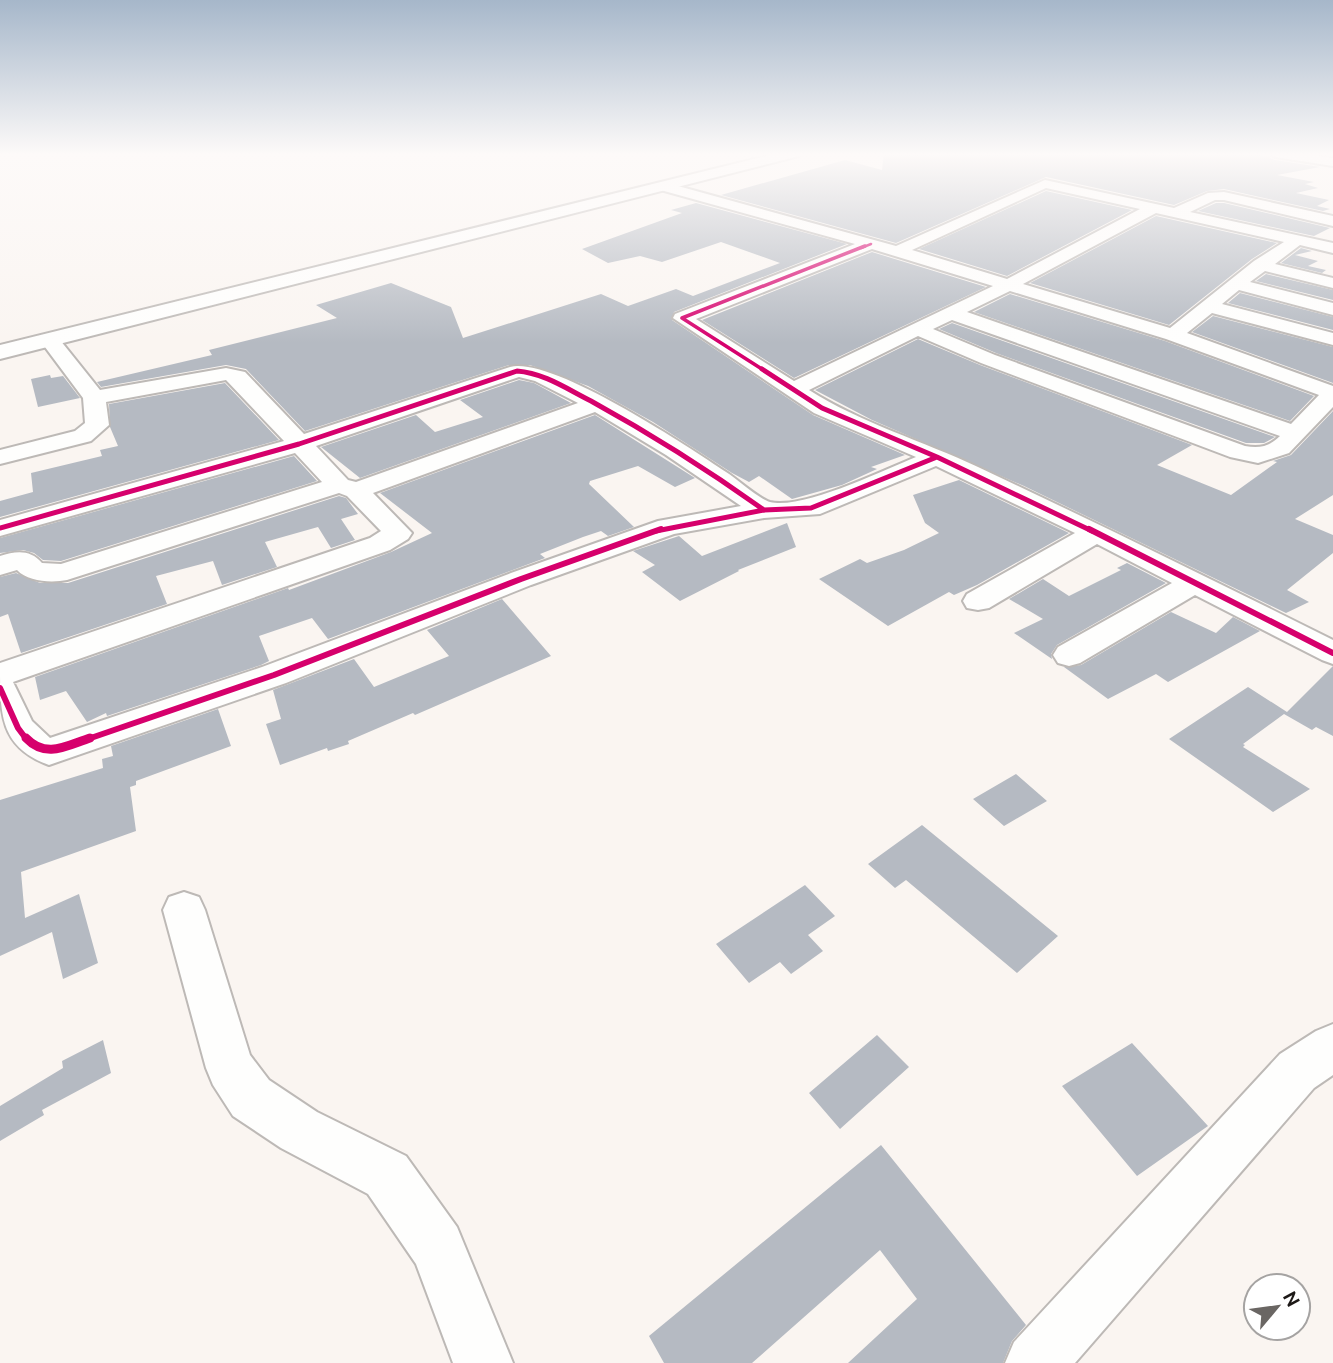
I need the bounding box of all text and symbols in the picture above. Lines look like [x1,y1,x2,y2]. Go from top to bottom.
north arrow [1242,1272,1312,1342]
text: N [1279,1287,1305,1310]

